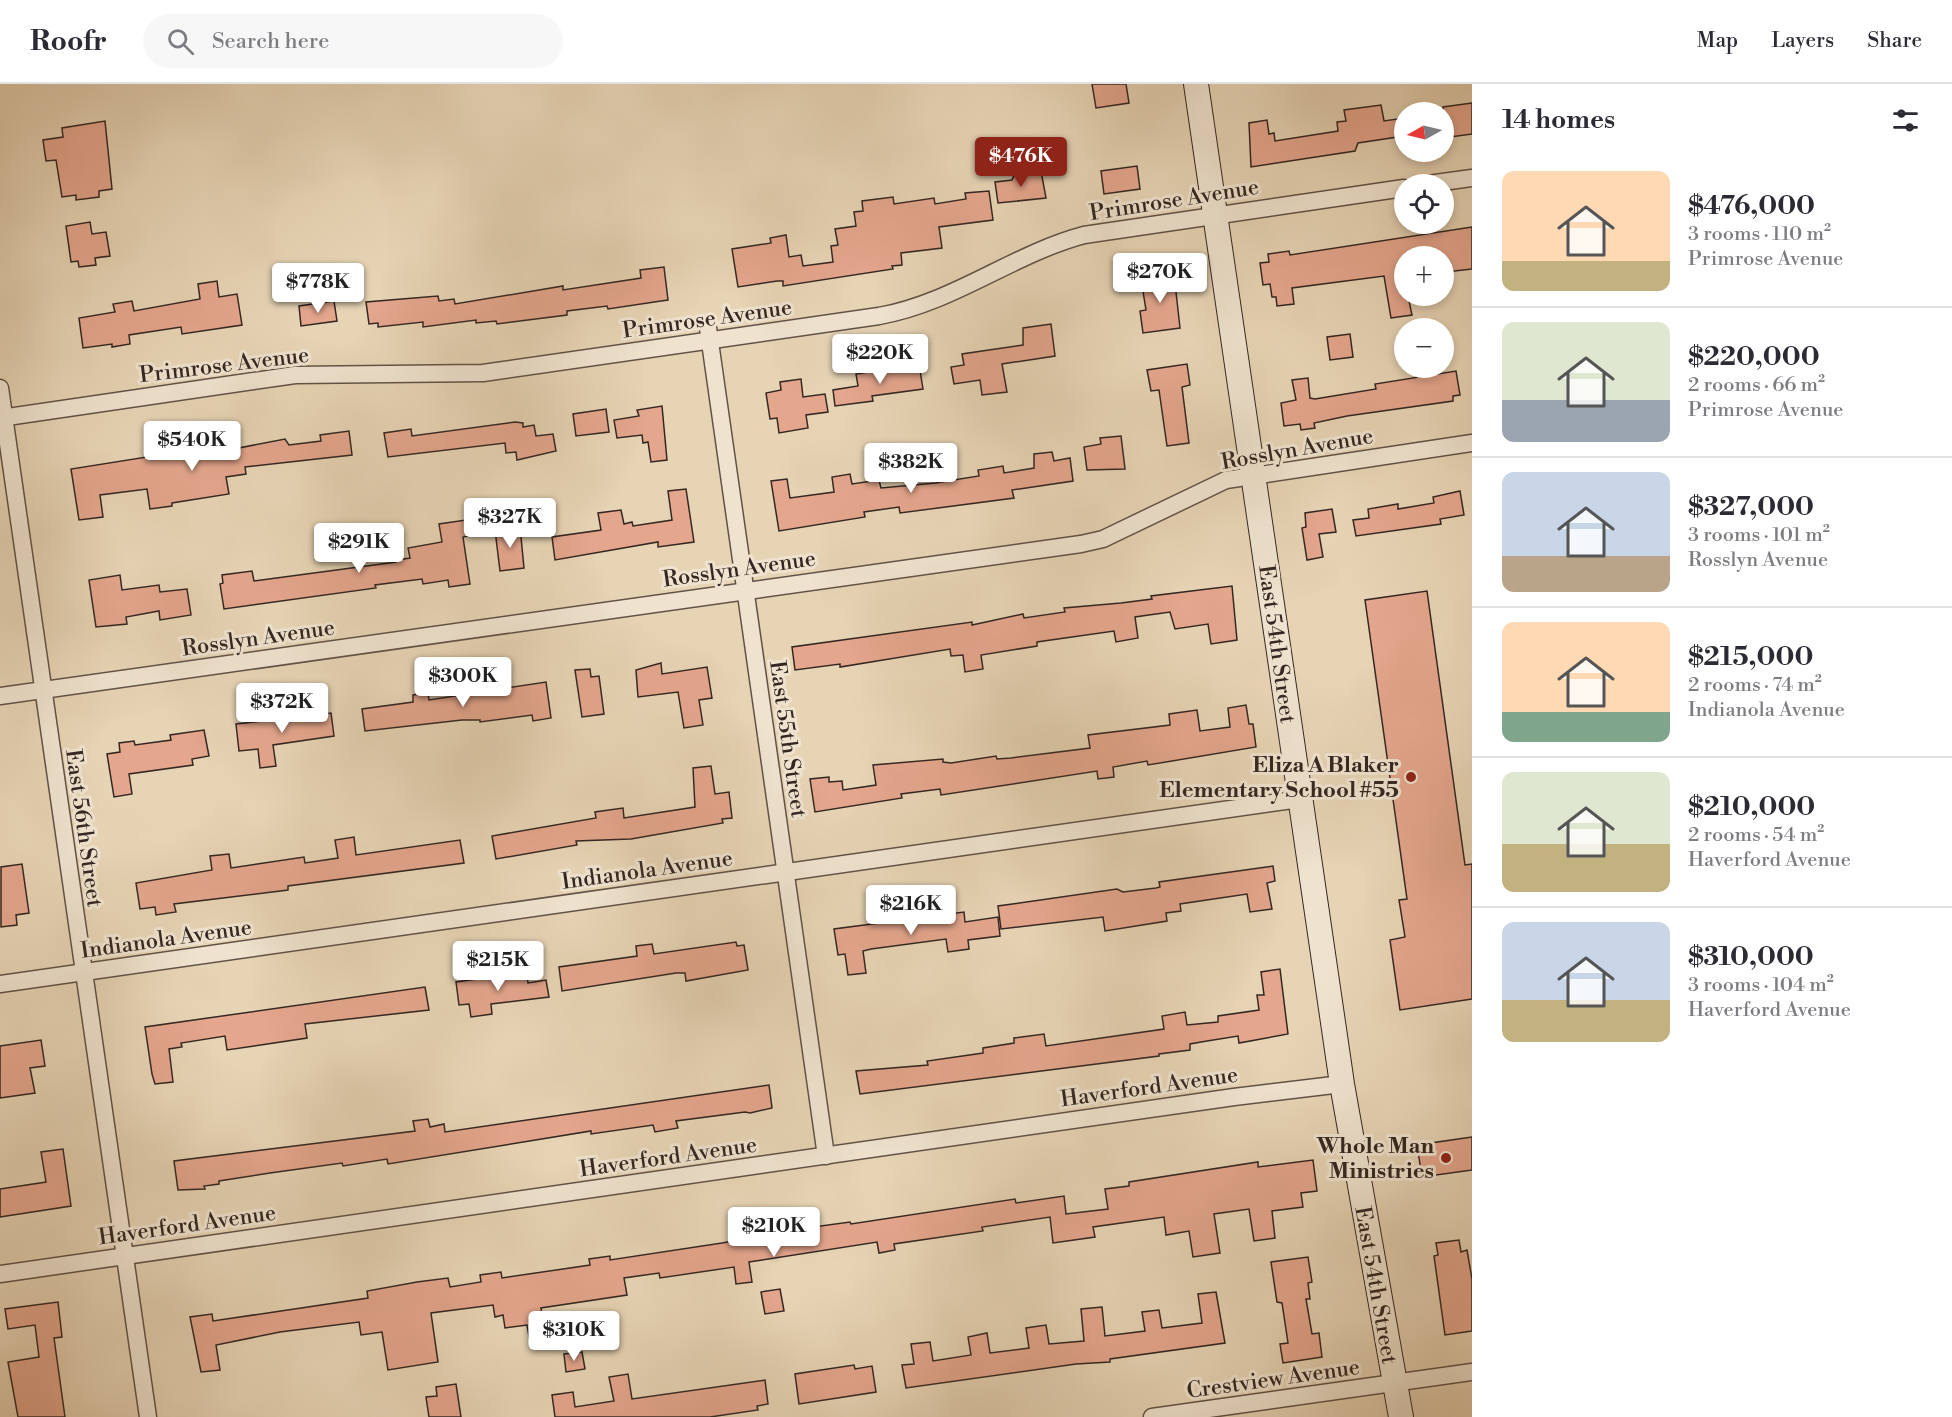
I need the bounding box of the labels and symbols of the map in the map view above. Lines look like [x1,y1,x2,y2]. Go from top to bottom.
north arrow [1394,102,1454,162]
pin: $476K [979,137,1063,188]
street label: Primrose Avenue [1088,174,1261,227]
pin: $270K [1118,253,1202,304]
pin: $778K [276,263,360,314]
street label: Primrose Avenue [621,294,794,345]
pin: $220K [838,334,922,385]
street label: Primrose Avenue [138,342,311,389]
pin: $540K [150,421,234,472]
street label: Rosslyn Avenue [1219,423,1375,476]
pin: $382K [869,443,953,494]
pin: $327K [468,498,552,549]
pin: $291K [317,523,401,574]
street label: Rosslyn Avenue [661,545,817,594]
street label: East 54th Street [1252,563,1301,725]
street label: Rosslyn Avenue [180,614,336,663]
pin: $300K [421,657,505,708]
street label: East 55th Street [763,659,812,820]
pin: $372K [240,683,324,734]
street label: East 56th Street [59,747,108,909]
place label: Eliza A Blaker Elementary School #55 [1159,752,1399,804]
marker: Eliza A Blaker Elementary School #55 [1404,770,1418,784]
street label: Indianola Avenue [560,845,735,896]
pin: $216K [869,885,953,936]
street label: Indianola Avenue [79,914,254,965]
pin: $215K [456,941,540,992]
street label: Haverford Avenue [1059,1062,1240,1113]
street label: Haverford Avenue [578,1132,759,1183]
place label: Whole Man Ministries [1316,1133,1434,1185]
marker: Whole Man Ministries [1439,1151,1453,1165]
street label: Haverford Avenue [97,1200,278,1251]
street label: East 54th Street [1348,1204,1403,1366]
pin: $210K [732,1207,816,1258]
pin: $310K [532,1311,616,1362]
street label: Crestview Avenue [1185,1354,1362,1405]

